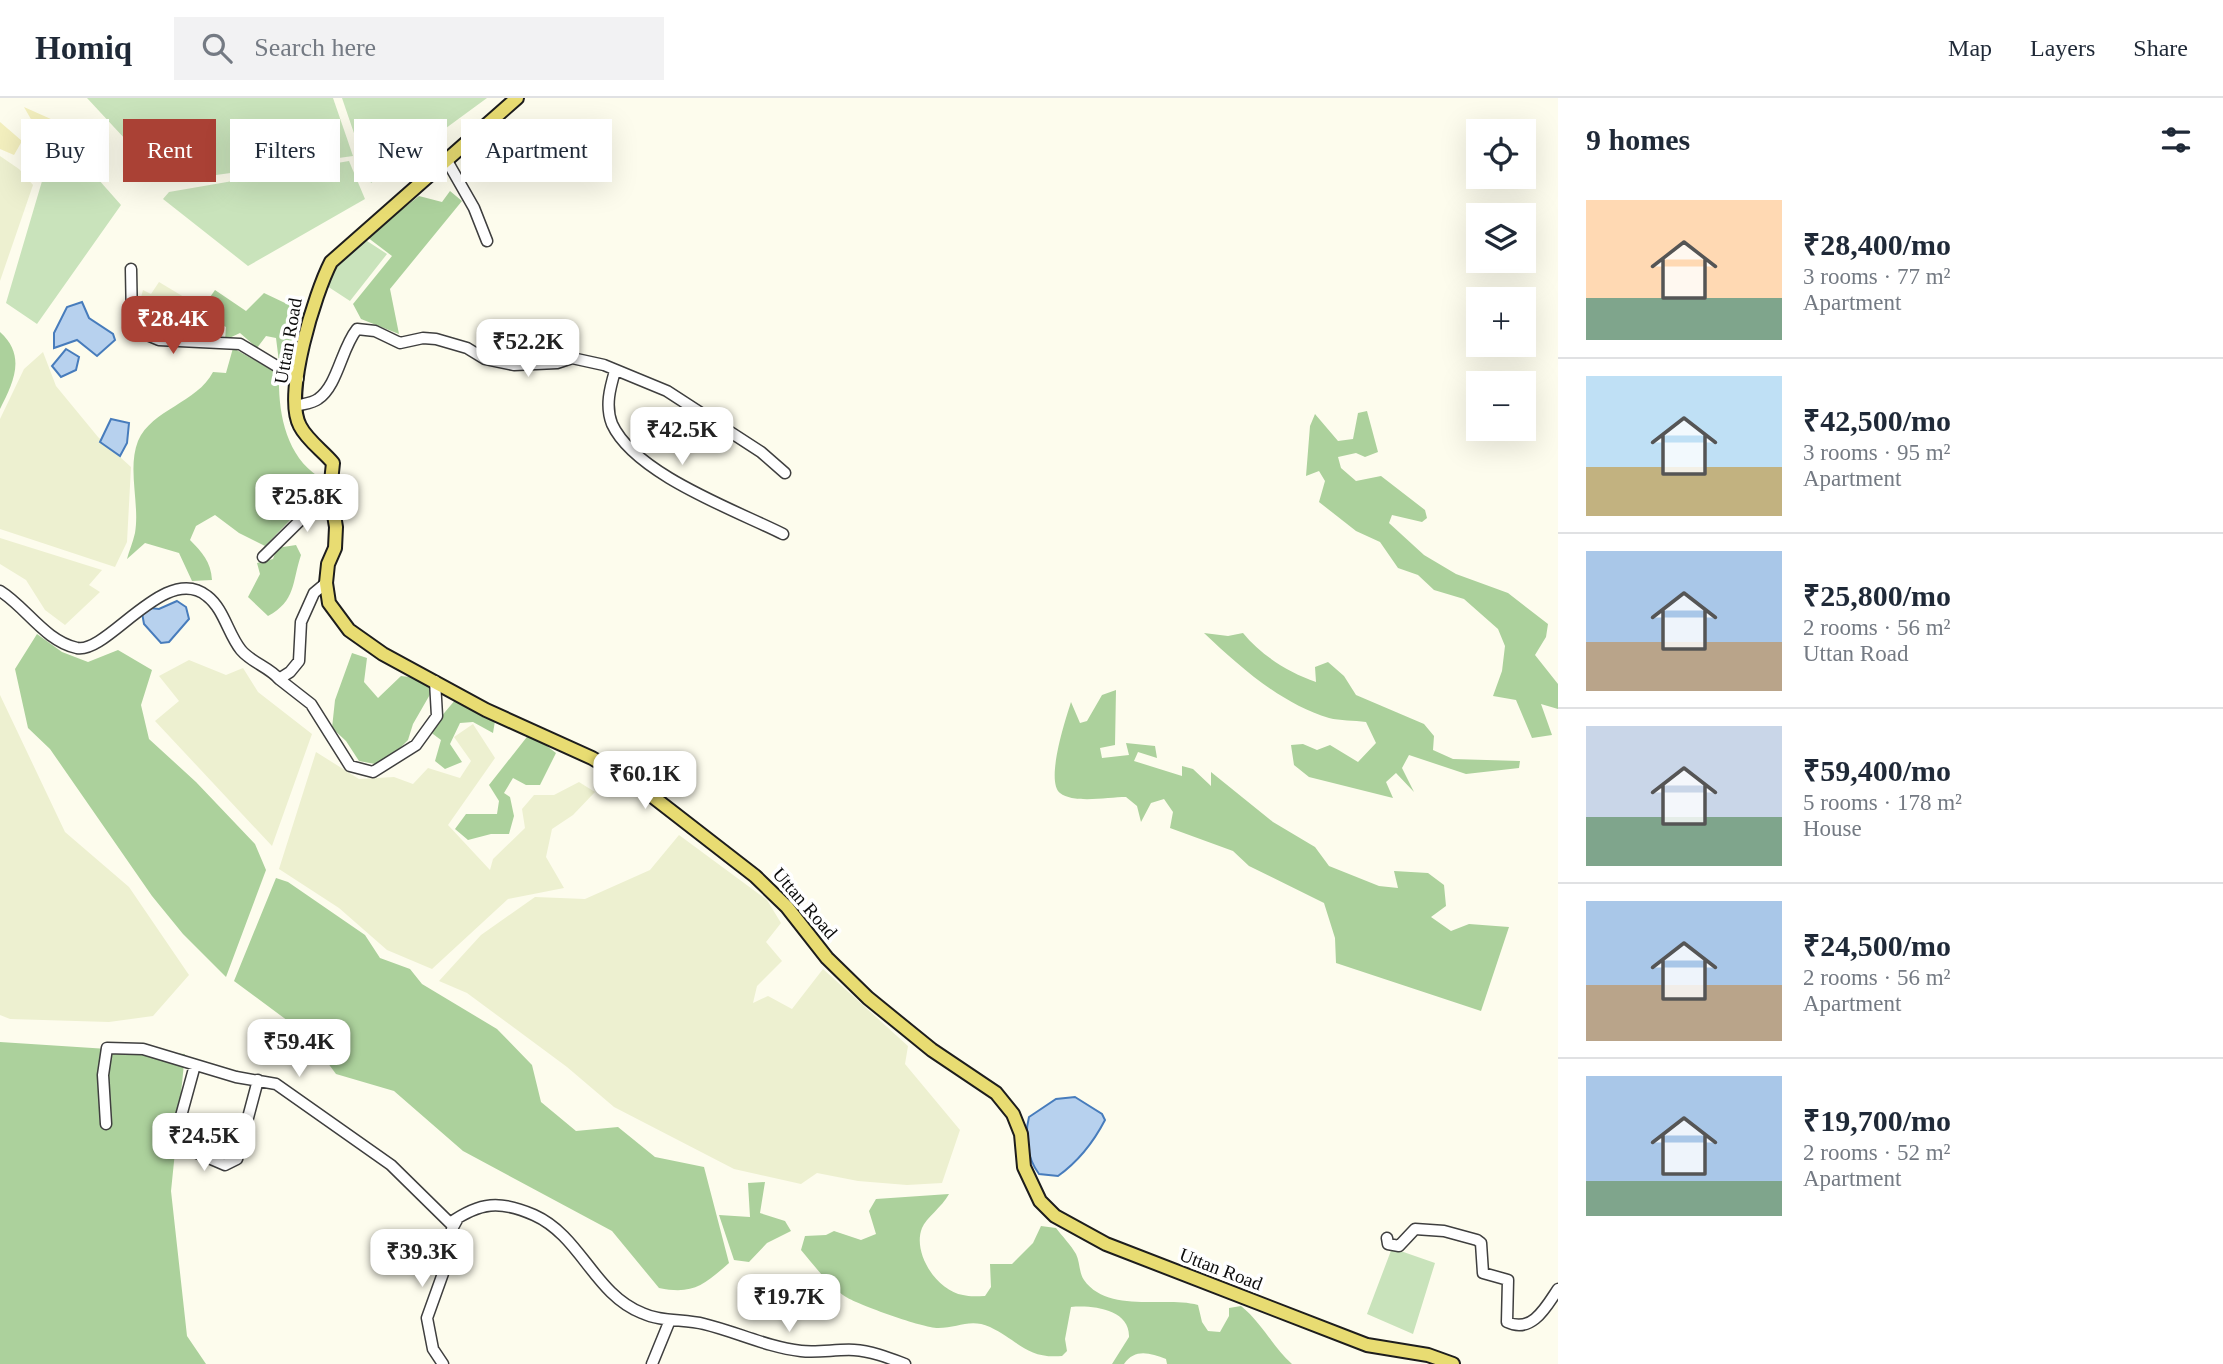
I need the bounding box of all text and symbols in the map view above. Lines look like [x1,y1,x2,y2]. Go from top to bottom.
search box [174,17,664,80]
icon: search [198,29,236,67]
text: Homiq [35,30,132,66]
text: Search here [254,33,376,62]
text: Map [1948,35,1992,61]
text: Layers [2030,35,2095,61]
text: Share [2133,35,2188,61]
chip: Buy [21,119,109,182]
chip: Rent [123,119,216,182]
chip: Filters [230,119,340,182]
chip: New [354,119,447,182]
chip: Apartment [461,119,612,182]
map controls [1466,119,1536,441]
button: locate [1466,119,1536,189]
icon: filters [2157,121,2195,159]
text: 9 homes [1586,123,1690,156]
button: layers [1466,203,1536,273]
icon: home [1642,228,1726,312]
text: ₹28,400/mo [1803,228,1951,261]
text: 3 rooms · 77 m² [1803,264,1950,289]
button: + [1466,287,1536,357]
text: Apartment [1803,290,1901,315]
pin: ₹28.4K [116,296,230,356]
street label: Uttan Road [270,296,306,386]
text: ₹28.4K [137,306,209,331]
pin: ₹52.2K [471,320,585,379]
text: ₹52.2K [492,329,564,354]
button: − [1466,371,1536,441]
icon: home [1642,404,1726,488]
text: ₹42,500/mo [1803,404,1951,437]
pin: ₹42.5K [625,408,739,467]
text: ₹42.5K [646,417,718,442]
text: 3 rooms · 95 m² [1803,440,1950,465]
text: Apartment [1803,466,1901,491]
pin: ₹25.8K [250,474,364,534]
text: ₹25.8K [271,484,343,509]
icon: home [1642,579,1726,663]
text: ₹25,800/mo [1803,579,1951,612]
text: 2 rooms · 56 m² [1803,615,1950,640]
text: Uttan Road [1803,641,1908,666]
pin: ₹60.1K [588,752,702,811]
icon: home [1642,754,1726,838]
text: ₹59,400/mo [1803,754,1951,787]
text: ₹60.1K [609,761,681,786]
text: 5 rooms · 178 m² [1803,790,1962,815]
text: House [1803,816,1862,841]
street label: Uttan Road [769,863,842,943]
icon: home [1642,929,1726,1013]
text: ₹24,500/mo [1803,929,1951,962]
text: 2 rooms · 56 m² [1803,965,1950,990]
text: Apartment [1803,991,1901,1016]
pin: ₹59.4K [242,1020,356,1079]
text: ₹59.4K [263,1029,335,1054]
icon: home [1642,1104,1726,1188]
text: ₹19,700/mo [1803,1104,1951,1137]
pin: ₹24.5K [147,1114,261,1173]
text: ₹24.5K [168,1123,240,1148]
text: 2 rooms · 52 m² [1803,1140,1950,1165]
text: Apartment [1803,1166,1901,1191]
pin: ₹39.3K [365,1230,479,1289]
text: ₹39.3K [386,1239,458,1264]
street label: Uttan Road [1177,1244,1266,1295]
pin: ₹19.7K [732,1274,846,1334]
text: ₹19.7K [753,1284,825,1309]

